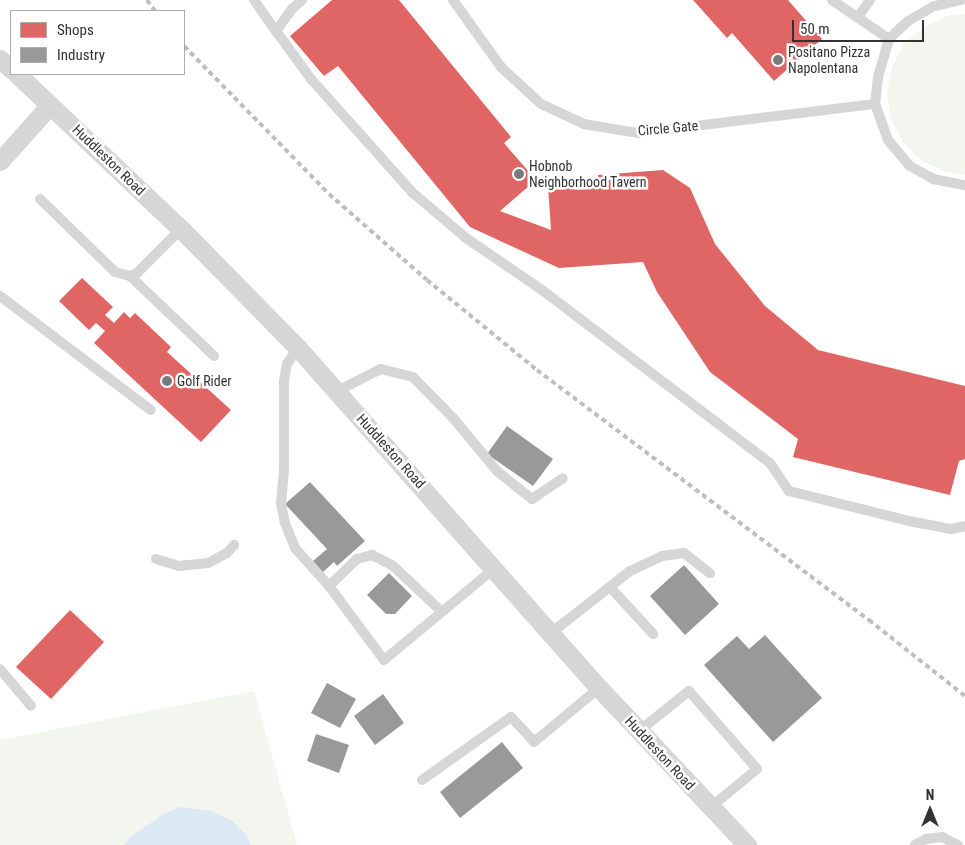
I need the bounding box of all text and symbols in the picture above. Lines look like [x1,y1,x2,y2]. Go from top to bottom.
legend [10,10,185,75]
scale bar [795,10,928,42]
text: 50 m [800,20,830,38]
text: Shops [57,21,94,39]
place label: Positano Pizza Napolentana [788,44,870,76]
text: Industry [57,46,105,64]
marker: Positano Pizza Napolentana [772,54,784,66]
street label: Circle Gate [637,117,699,139]
street label: Huddleston Road [69,121,149,199]
place label: Hobnob Neighborhood Tavern [529,158,647,190]
marker: Hobnob Neighborhood Tavern [513,168,525,180]
place label: Golf Rider [177,373,232,389]
marker: Golf Rider [161,375,173,387]
street label: Huddleston Road [353,410,429,492]
street label: Huddleston Road [622,713,698,793]
north arrow [905,785,955,835]
text: N [926,787,934,803]

